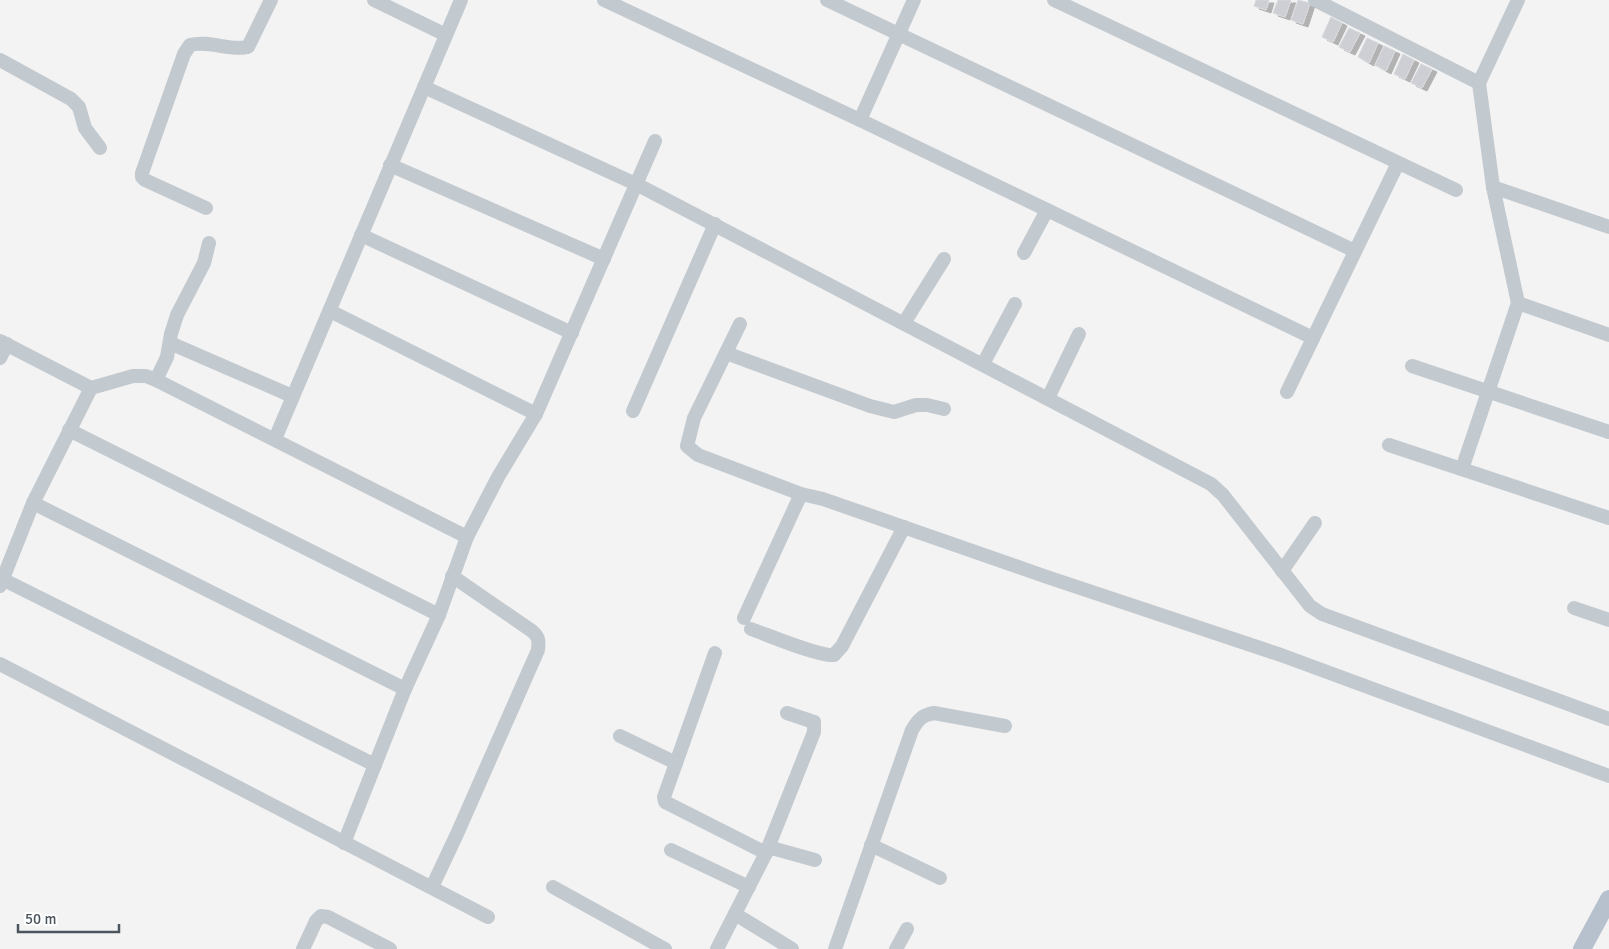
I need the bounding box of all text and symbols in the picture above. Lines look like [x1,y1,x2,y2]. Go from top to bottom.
scale bar [18,902,119,934]
text: 50 m [25,910,56,928]

